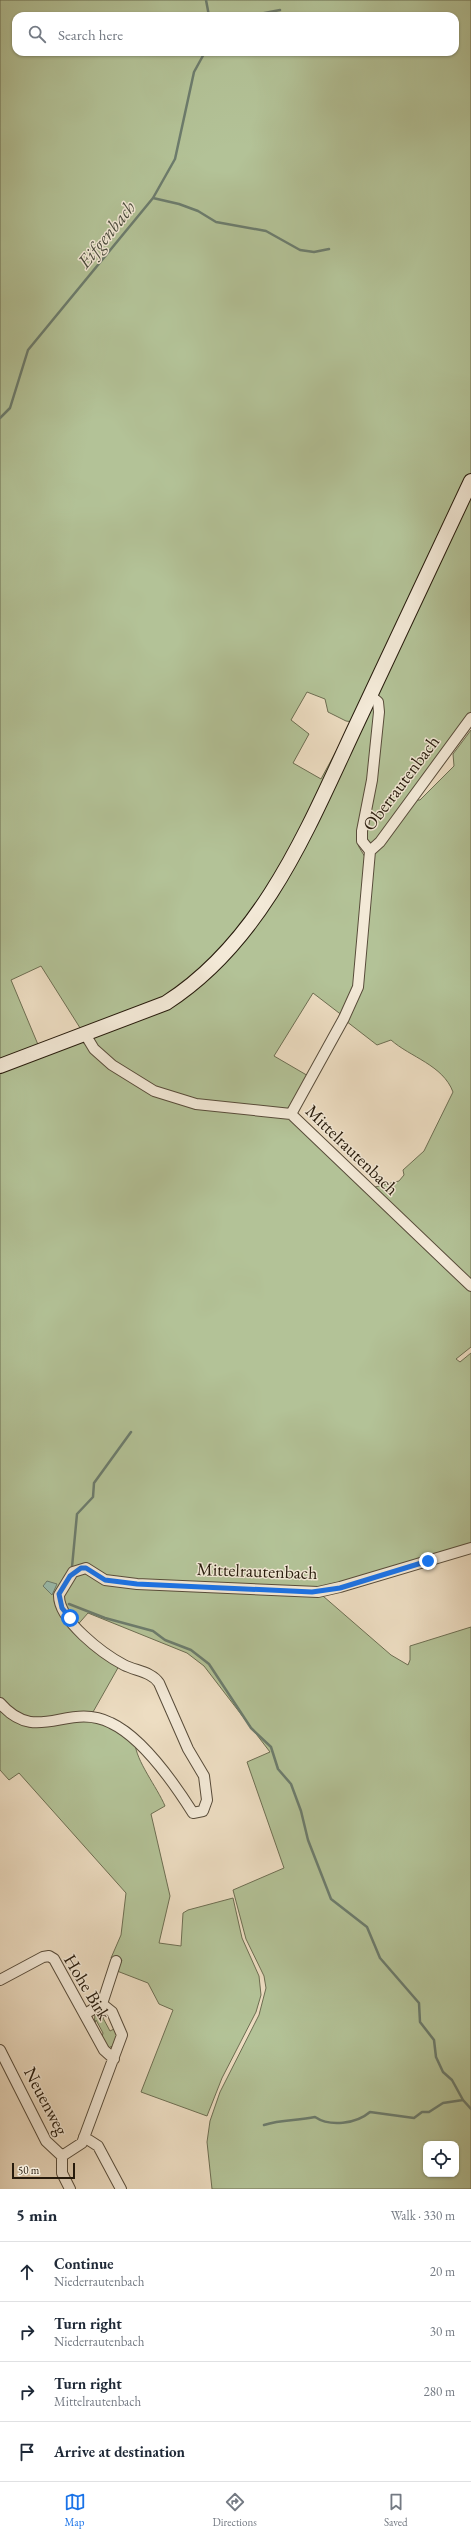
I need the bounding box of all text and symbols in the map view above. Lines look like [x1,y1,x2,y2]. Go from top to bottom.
search box [12,12,459,56]
icon: search [26,23,48,45]
text: Search here [58,25,123,44]
water label: Eifgenbach [71,196,141,274]
street label: Oberrautenbach [357,730,444,835]
street label: Mittelrautenbach [301,1099,404,1200]
route end [419,1552,437,1570]
street label: Mittelrautenbach [196,1557,318,1584]
route start [61,1609,79,1627]
street label: Hohe Birk [59,1950,116,2024]
street label: Neuenweg [19,2063,74,2139]
map controls [423,2141,459,2177]
button: locate [423,2141,459,2177]
scale bar [12,2161,75,2180]
text: 50 m [18,2163,39,2177]
text: 5 min [16,2204,57,2226]
text: Walk · 330 m [391,2207,455,2224]
text: Continue [54,2254,114,2273]
icon: ahead [16,2261,38,2283]
text: 20 m [430,2263,455,2280]
text: Niederrautenbach [54,2273,144,2290]
text: Turn right [54,2314,122,2333]
icon: right [16,2321,38,2343]
text: 30 m [430,2323,455,2340]
text: Niederrautenbach [54,2333,144,2350]
text: Turn right [54,2374,122,2393]
icon: right [16,2381,38,2403]
text: 280 m [424,2383,455,2400]
text: Mittelrautenbach [54,2393,141,2410]
icon: arrive [16,2441,38,2463]
text: Arrive at destination [54,2442,185,2461]
tab: Map [64,2491,86,2529]
tab: Directions [213,2491,257,2529]
tab: Saved [384,2491,407,2529]

